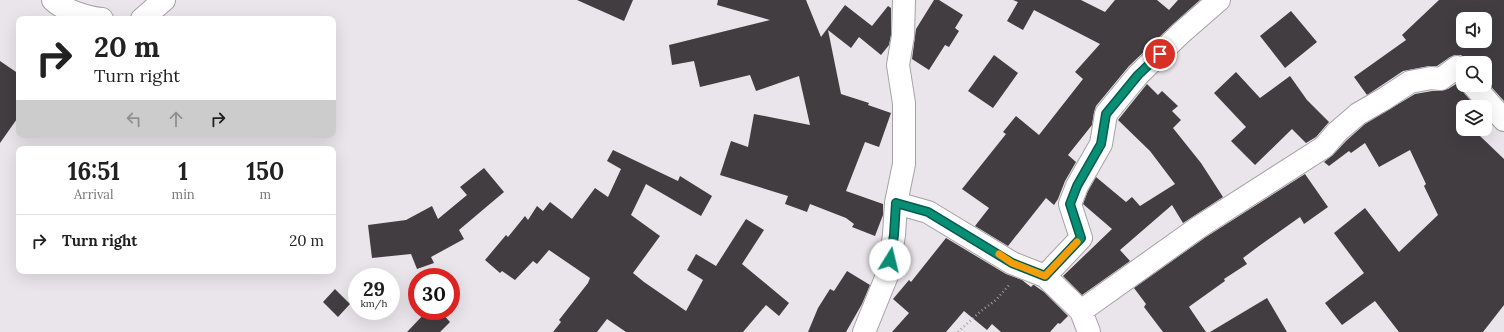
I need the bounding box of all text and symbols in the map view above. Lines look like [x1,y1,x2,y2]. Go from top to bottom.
map controls [1456,12,1492,136]
button: sound [1456,12,1492,48]
text: 20 m [94,29,160,65]
icon: right [28,32,80,84]
pin [1143,37,1177,71]
icon: arrive [1149,43,1171,65]
button: search [1456,56,1492,92]
text: Turn right [94,64,180,87]
button: layers [1456,100,1492,136]
icon: left [123,108,145,130]
icon: ahead [165,108,187,130]
icon: right [207,108,229,130]
text: 16:51 [68,156,120,187]
text: 1 [178,156,188,187]
text: 150 [246,156,284,187]
text: Arrival [74,186,114,203]
text: min [172,186,195,203]
text: m [260,186,271,203]
icon: right [28,230,50,252]
text: Turn right [62,231,138,250]
text: 20 m [289,231,324,250]
position arrow [869,239,911,281]
speed limit sign: 30 [408,268,460,320]
text: 29 [363,276,385,301]
text: km/h [360,297,388,310]

